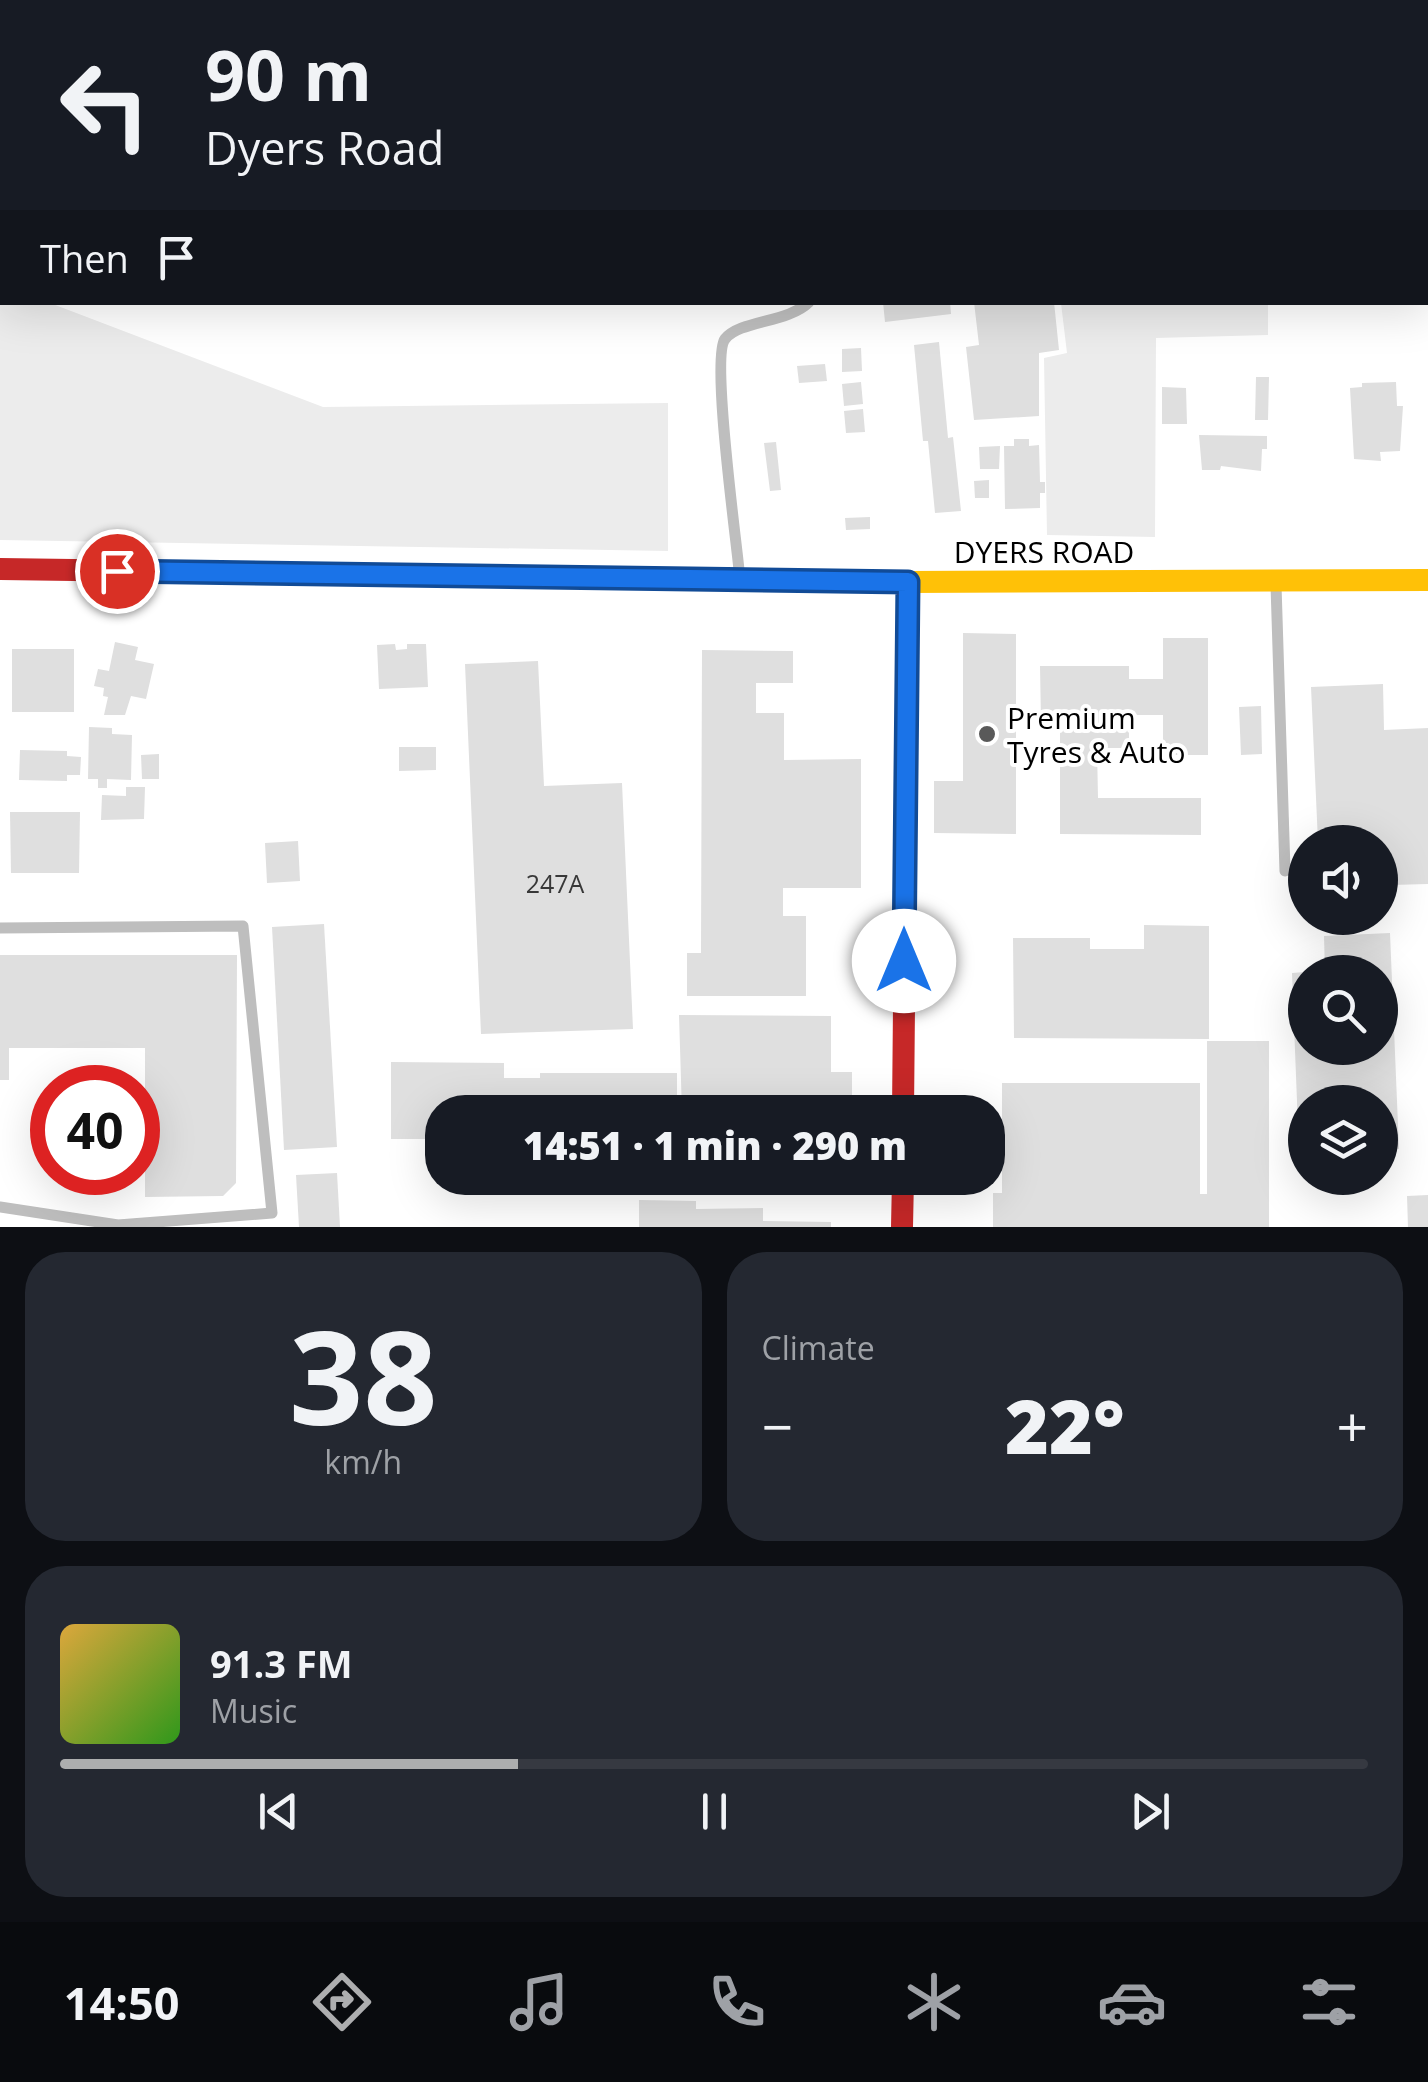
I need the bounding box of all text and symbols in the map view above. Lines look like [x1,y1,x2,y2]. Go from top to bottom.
text: 90 m [205,26,372,122]
icon: left [40,40,170,170]
text: Dyers Road [205,117,444,178]
icon: arrive [149,230,204,285]
text: Then [40,232,129,284]
pin [75,529,160,614]
street label: DYERS ROAD [954,531,1134,572]
icon: arrive [90,544,145,599]
place label: Premium Tyres & Auto [1007,697,1186,772]
marker: Premium Tyres & Auto [976,723,998,745]
map controls [1288,825,1398,1195]
button: sound [1288,825,1398,935]
house number: 247A [526,866,585,900]
position arrow [852,909,956,1013]
button: search [1288,955,1398,1065]
speed limit sign: 40 [30,1065,160,1195]
button: layers [1288,1085,1398,1195]
text: 14:51 · 1 min · 290 m [523,1119,907,1171]
text: 38 [289,1286,438,1463]
text: Climate [762,1326,875,1369]
text: 22° [1005,1374,1125,1476]
text: − [762,1388,793,1463]
text: + [1337,1388,1368,1463]
text: km/h [324,1440,402,1483]
text: 91.3 FM [210,1637,353,1689]
text: Music [210,1689,297,1732]
icon: previous [251,1784,306,1839]
icon: pause [687,1784,742,1839]
icon: next [1123,1784,1178,1839]
icon: directions [307,1967,377,2037]
icon: music [504,1967,574,2037]
icon: phone [702,1967,772,2037]
icon: climate [899,1967,969,2037]
icon: car [1097,1967,1167,2037]
icon: filters [1294,1967,1364,2037]
text: 14:50 [64,1972,179,2033]

